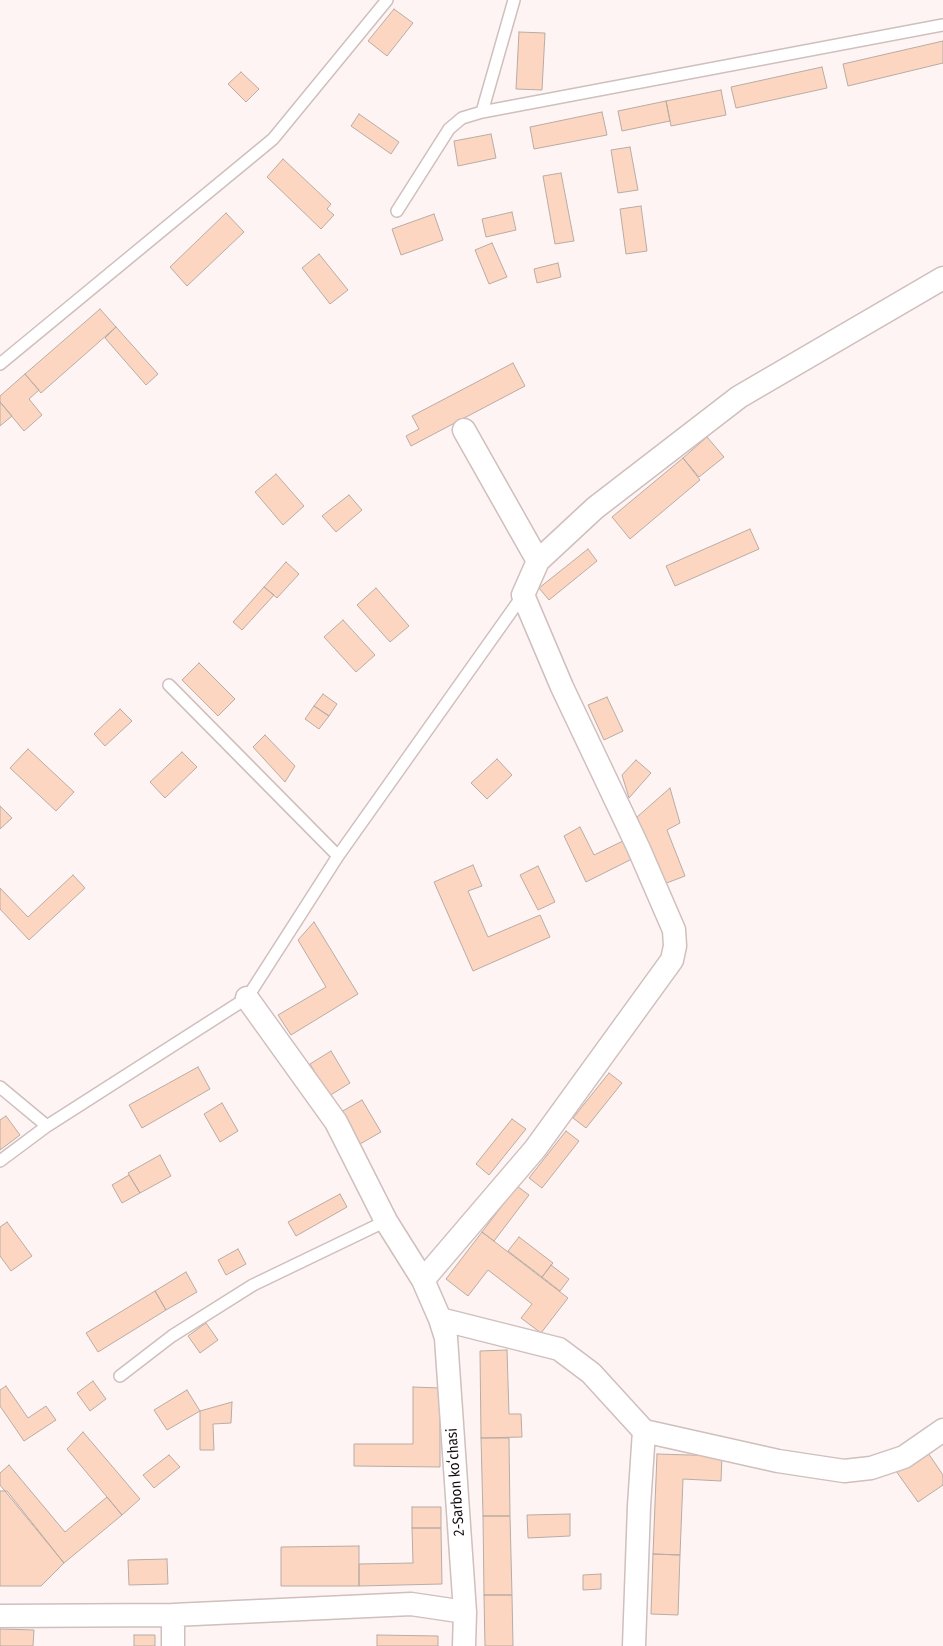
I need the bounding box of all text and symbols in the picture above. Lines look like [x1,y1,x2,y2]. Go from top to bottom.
street label: 2-Sarbon koʻchasi [443,1427,469,1537]

